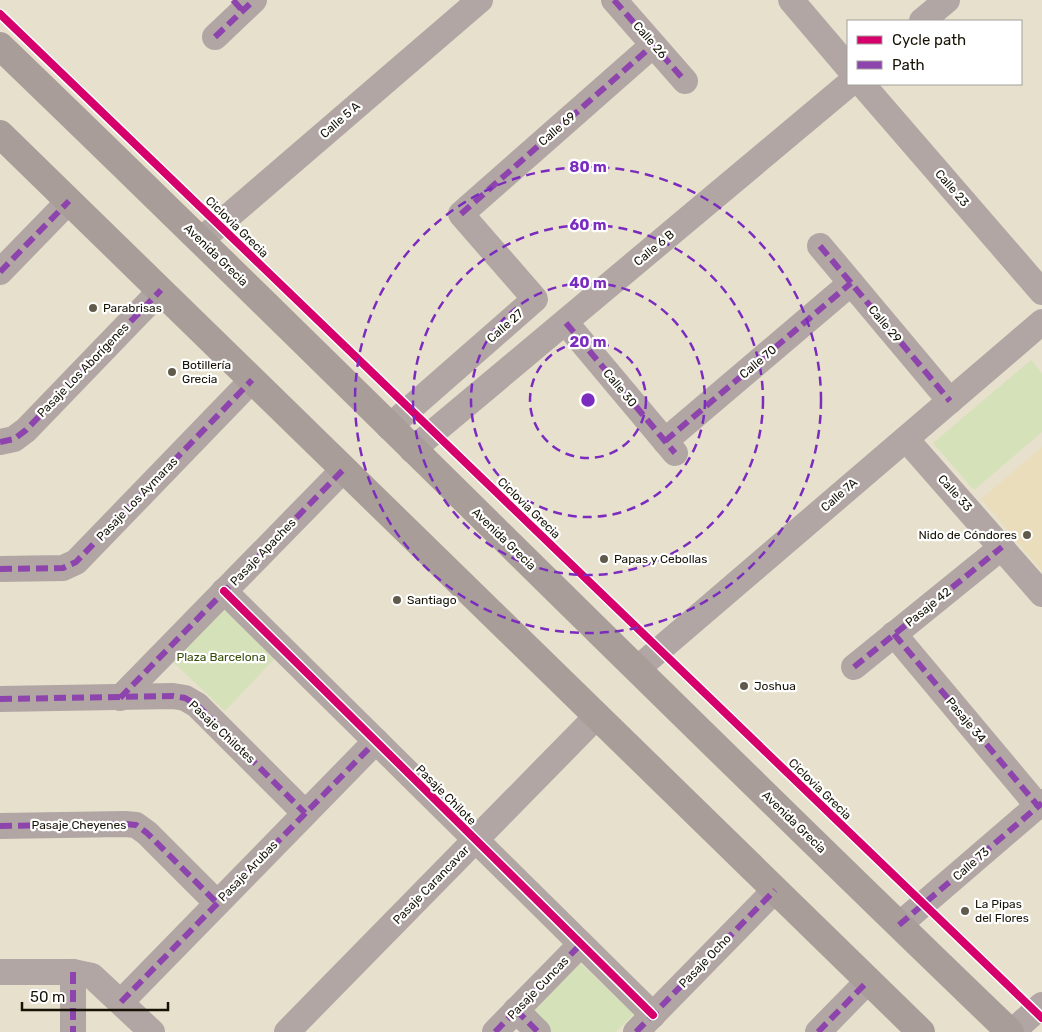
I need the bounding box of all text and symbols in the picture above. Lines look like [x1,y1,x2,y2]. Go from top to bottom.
street label: Calle 26 [630,19,670,61]
legend [847,20,1022,85]
text: Cycle path [892,31,966,49]
text: Path [892,56,925,74]
street label: Calle 5 A [317,99,363,141]
street label: Calle 69 [536,109,578,149]
text: 80 m [569,158,607,176]
street label: Calle 23 [932,167,972,209]
street label: Ciclovia Grecia [203,194,271,260]
text: 60 m [570,216,606,234]
street label: Avenida Grecia [181,221,251,289]
street label: Calle 6 B [631,227,677,269]
text: 40 m [569,274,607,292]
place label: Parabrisas [103,301,162,315]
marker: Parabrisas [87,302,99,314]
street label: Calle 29 [865,303,905,345]
street label: Calle 27 [484,307,526,345]
street label: Pasaje Los Aborígenes [34,320,132,420]
text: 20 m [570,333,606,351]
street label: Calle 70 [737,343,779,381]
place label: Botillería Grecia [182,358,231,386]
marker: Botillería Grecia [166,366,178,378]
street label: Calle 30 [600,366,640,410]
centre of rings [579,391,597,409]
street label: Pasaje Los Aymaras [93,454,181,544]
street label: Calle 33 [935,472,975,514]
street label: Ciclovia Grecia [495,475,563,541]
street label: Calle 7A [818,475,860,515]
street label: Avenida Grecia [469,505,539,573]
street label: Pasaje Apaches [227,515,299,589]
place label: Nido de Cóndores [919,528,1017,542]
marker: Nido de Cóndores [1021,529,1033,541]
place label: Papas y Cebollas [614,552,707,566]
marker: Papas y Cebollas [598,553,610,565]
street label: Pasaje 42 [903,584,953,630]
place label: Santiago [407,593,457,607]
marker: Santiago [391,594,403,606]
park label: Plaza Barcelona [176,650,266,664]
place label: Joshua [754,679,796,693]
marker: Joshua [738,680,750,692]
street label: Pasaje 34 [943,695,989,746]
street label: Pasaje Chilotes [186,698,258,766]
street label: Ciclovia Grecia [786,756,854,822]
street label: Pasaje Chilote [413,762,479,828]
street label: Avenida Grecia [759,788,829,856]
street label: Pasaje Cheyenes [32,818,126,832]
street label: Pasaje Arubas [215,838,281,904]
street label: Pasaje Carancavar [390,843,472,927]
street label: Calle 73 [950,844,992,884]
place label: La Pipas del Flores [975,897,1029,925]
marker: La Pipas del Flores [959,905,971,917]
street label: Pasaje Ocho [676,931,734,991]
street label: Pasaje Cuncas [505,954,571,1022]
scale bar [22,980,169,1012]
text: 50 m [30,988,65,1006]

